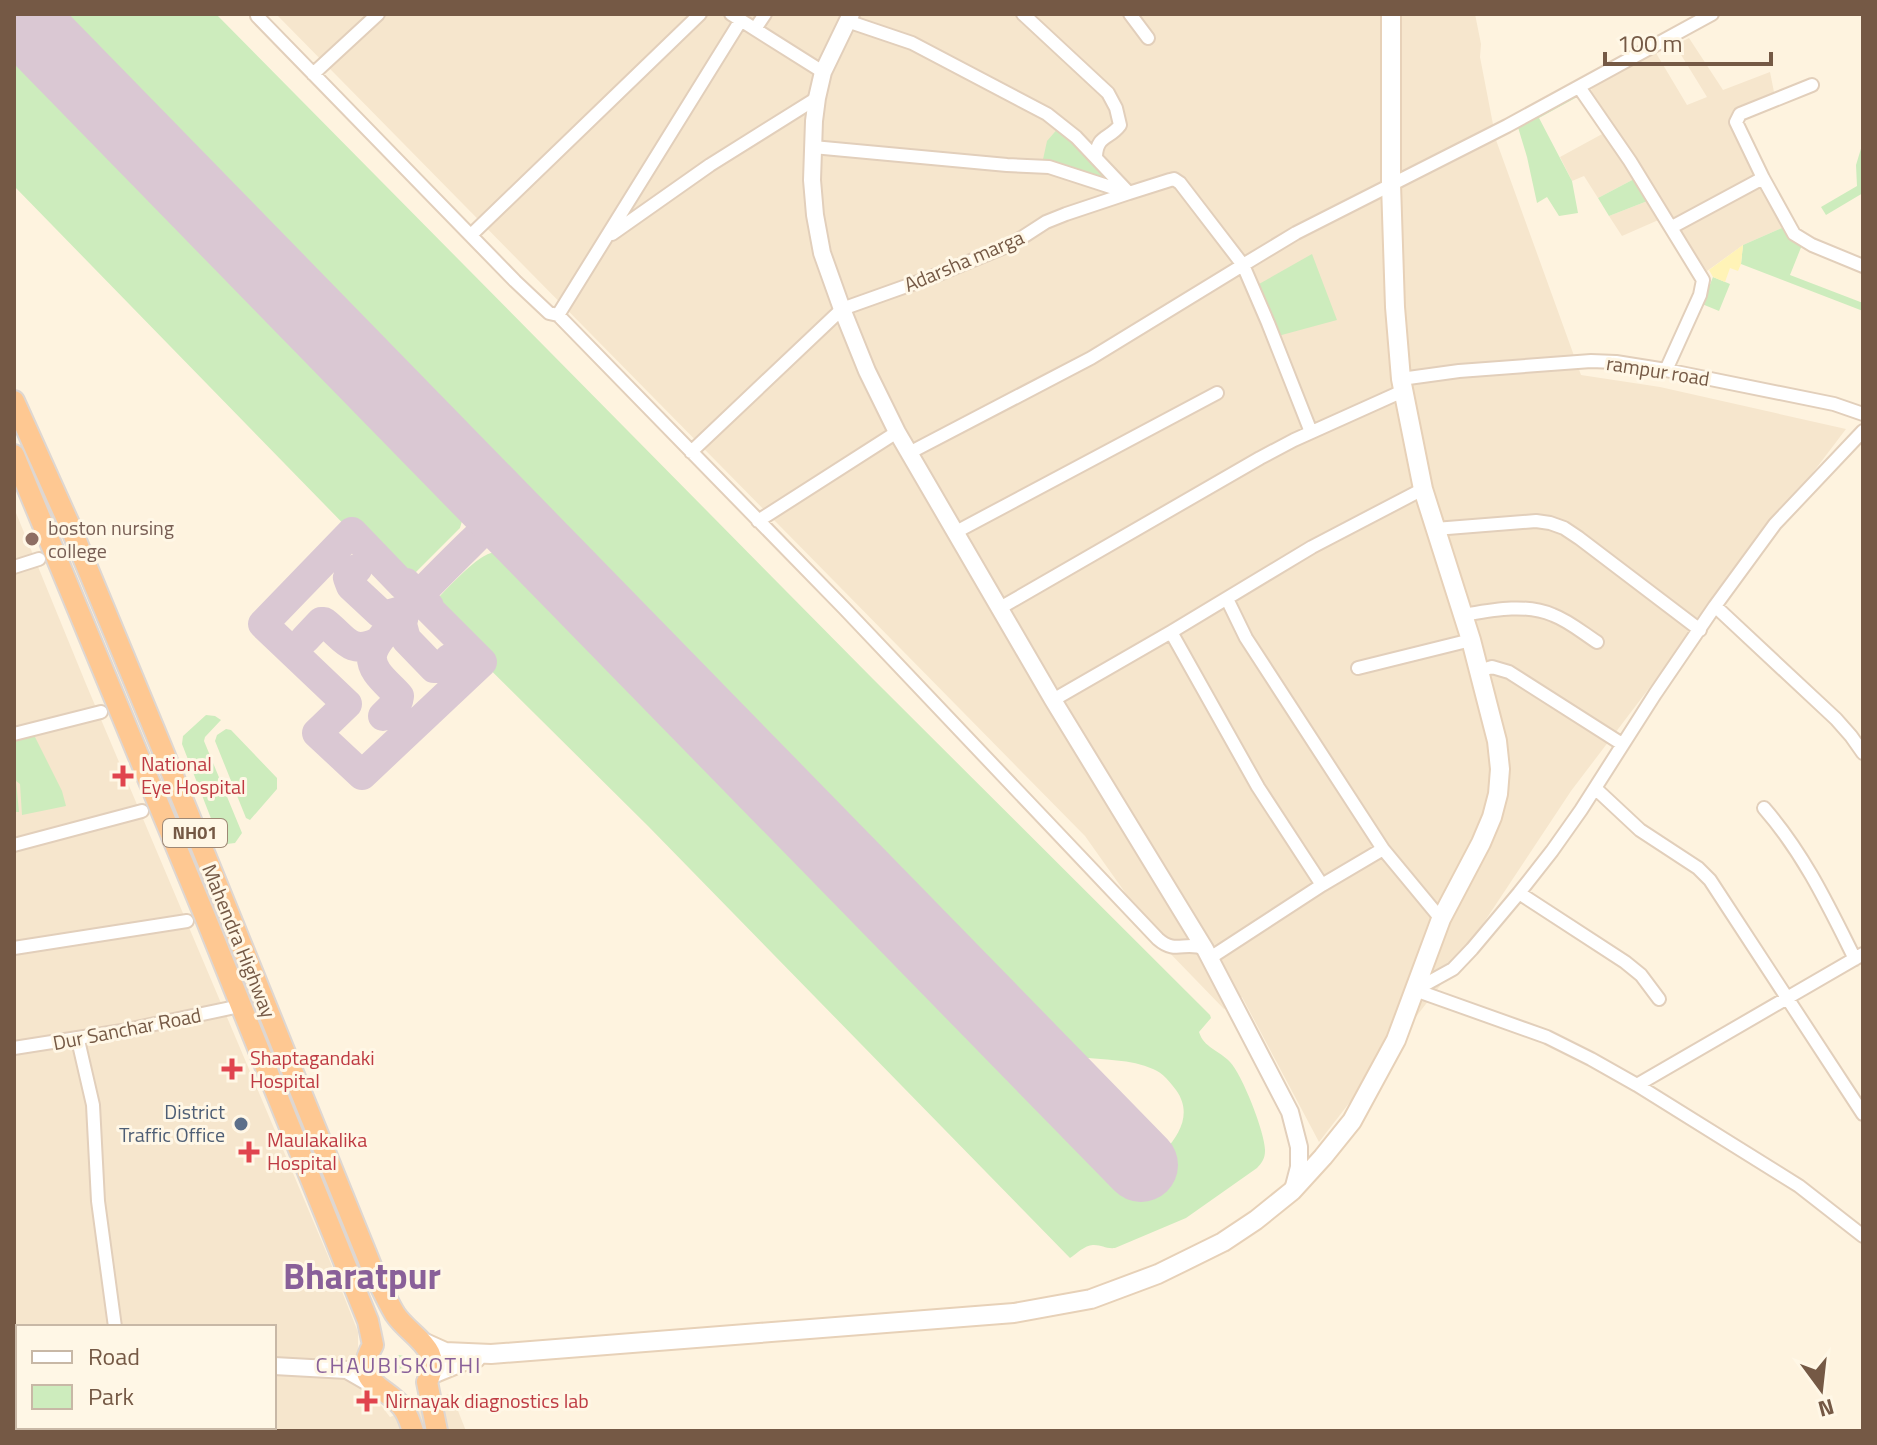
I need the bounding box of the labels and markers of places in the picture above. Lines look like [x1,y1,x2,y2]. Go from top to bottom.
place label: boston nursing college [48,512,174,566]
marker: boston nursing college [23,530,41,548]
place label: National Eye Hospital [141,748,246,802]
marker: National Eye Hospital [112,765,134,787]
place label: Shaptagandaki Hospital [250,1042,375,1096]
marker: Shaptagandaki Hospital [221,1058,243,1080]
place label: District Traffic Office [119,1096,225,1150]
marker: District Traffic Office [232,1115,250,1133]
place label: Maulakalika Hospital [267,1124,367,1178]
marker: Maulakalika Hospital [238,1141,260,1163]
place label: Nirnayak diagnostics lab [385,1385,589,1416]
marker: Nirnayak diagnostics lab [356,1390,378,1412]

